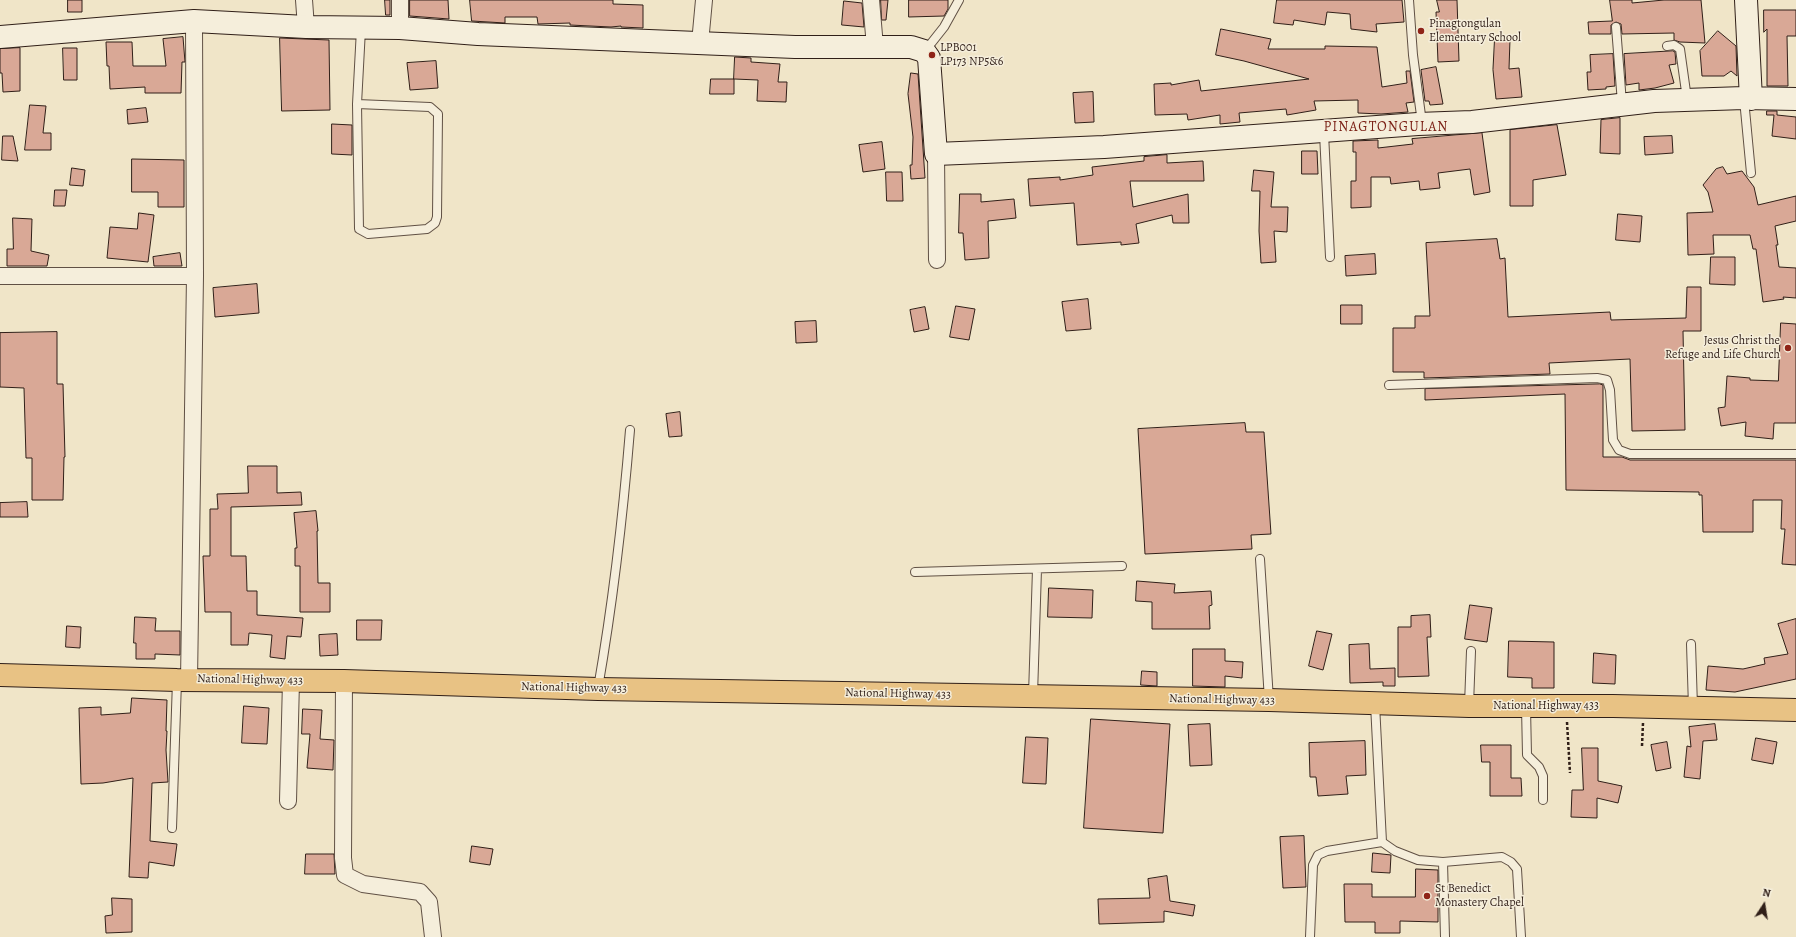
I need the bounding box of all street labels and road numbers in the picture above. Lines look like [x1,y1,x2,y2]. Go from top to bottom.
street label: National Highway 433 [197,672,303,688]
street label: National Highway 433 [521,680,627,696]
street label: National Highway 433 [845,686,951,702]
street label: National Highway 433 [1169,692,1275,708]
street label: National Highway 433 [1493,699,1599,713]

